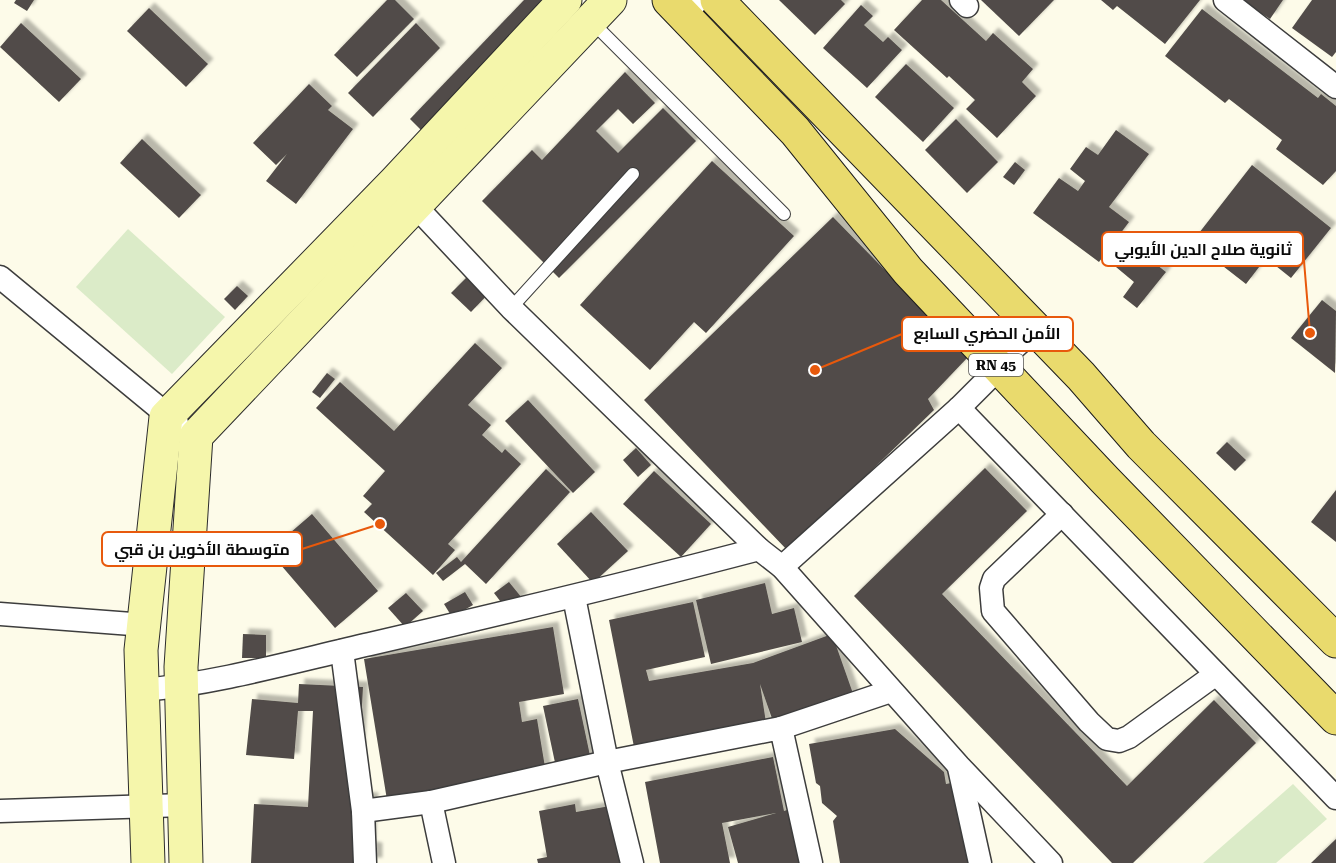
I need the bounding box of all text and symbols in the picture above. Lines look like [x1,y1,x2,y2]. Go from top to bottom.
callout: ثانوية صلاح الدين الأيوبي [1102,232,1303,266]
text: ثانوية صلاح الدين الأيوبي [1114,240,1293,262]
callout: الأمن الحضري السابع [902,317,1073,351]
text: الأمن الحضري السابع [913,324,1061,346]
road number: RN 45 [969,354,1023,376]
callout: متوسطة الأخوين بن قبي [102,532,302,566]
text: متوسطة الأخوين بن قبي [114,540,290,562]

